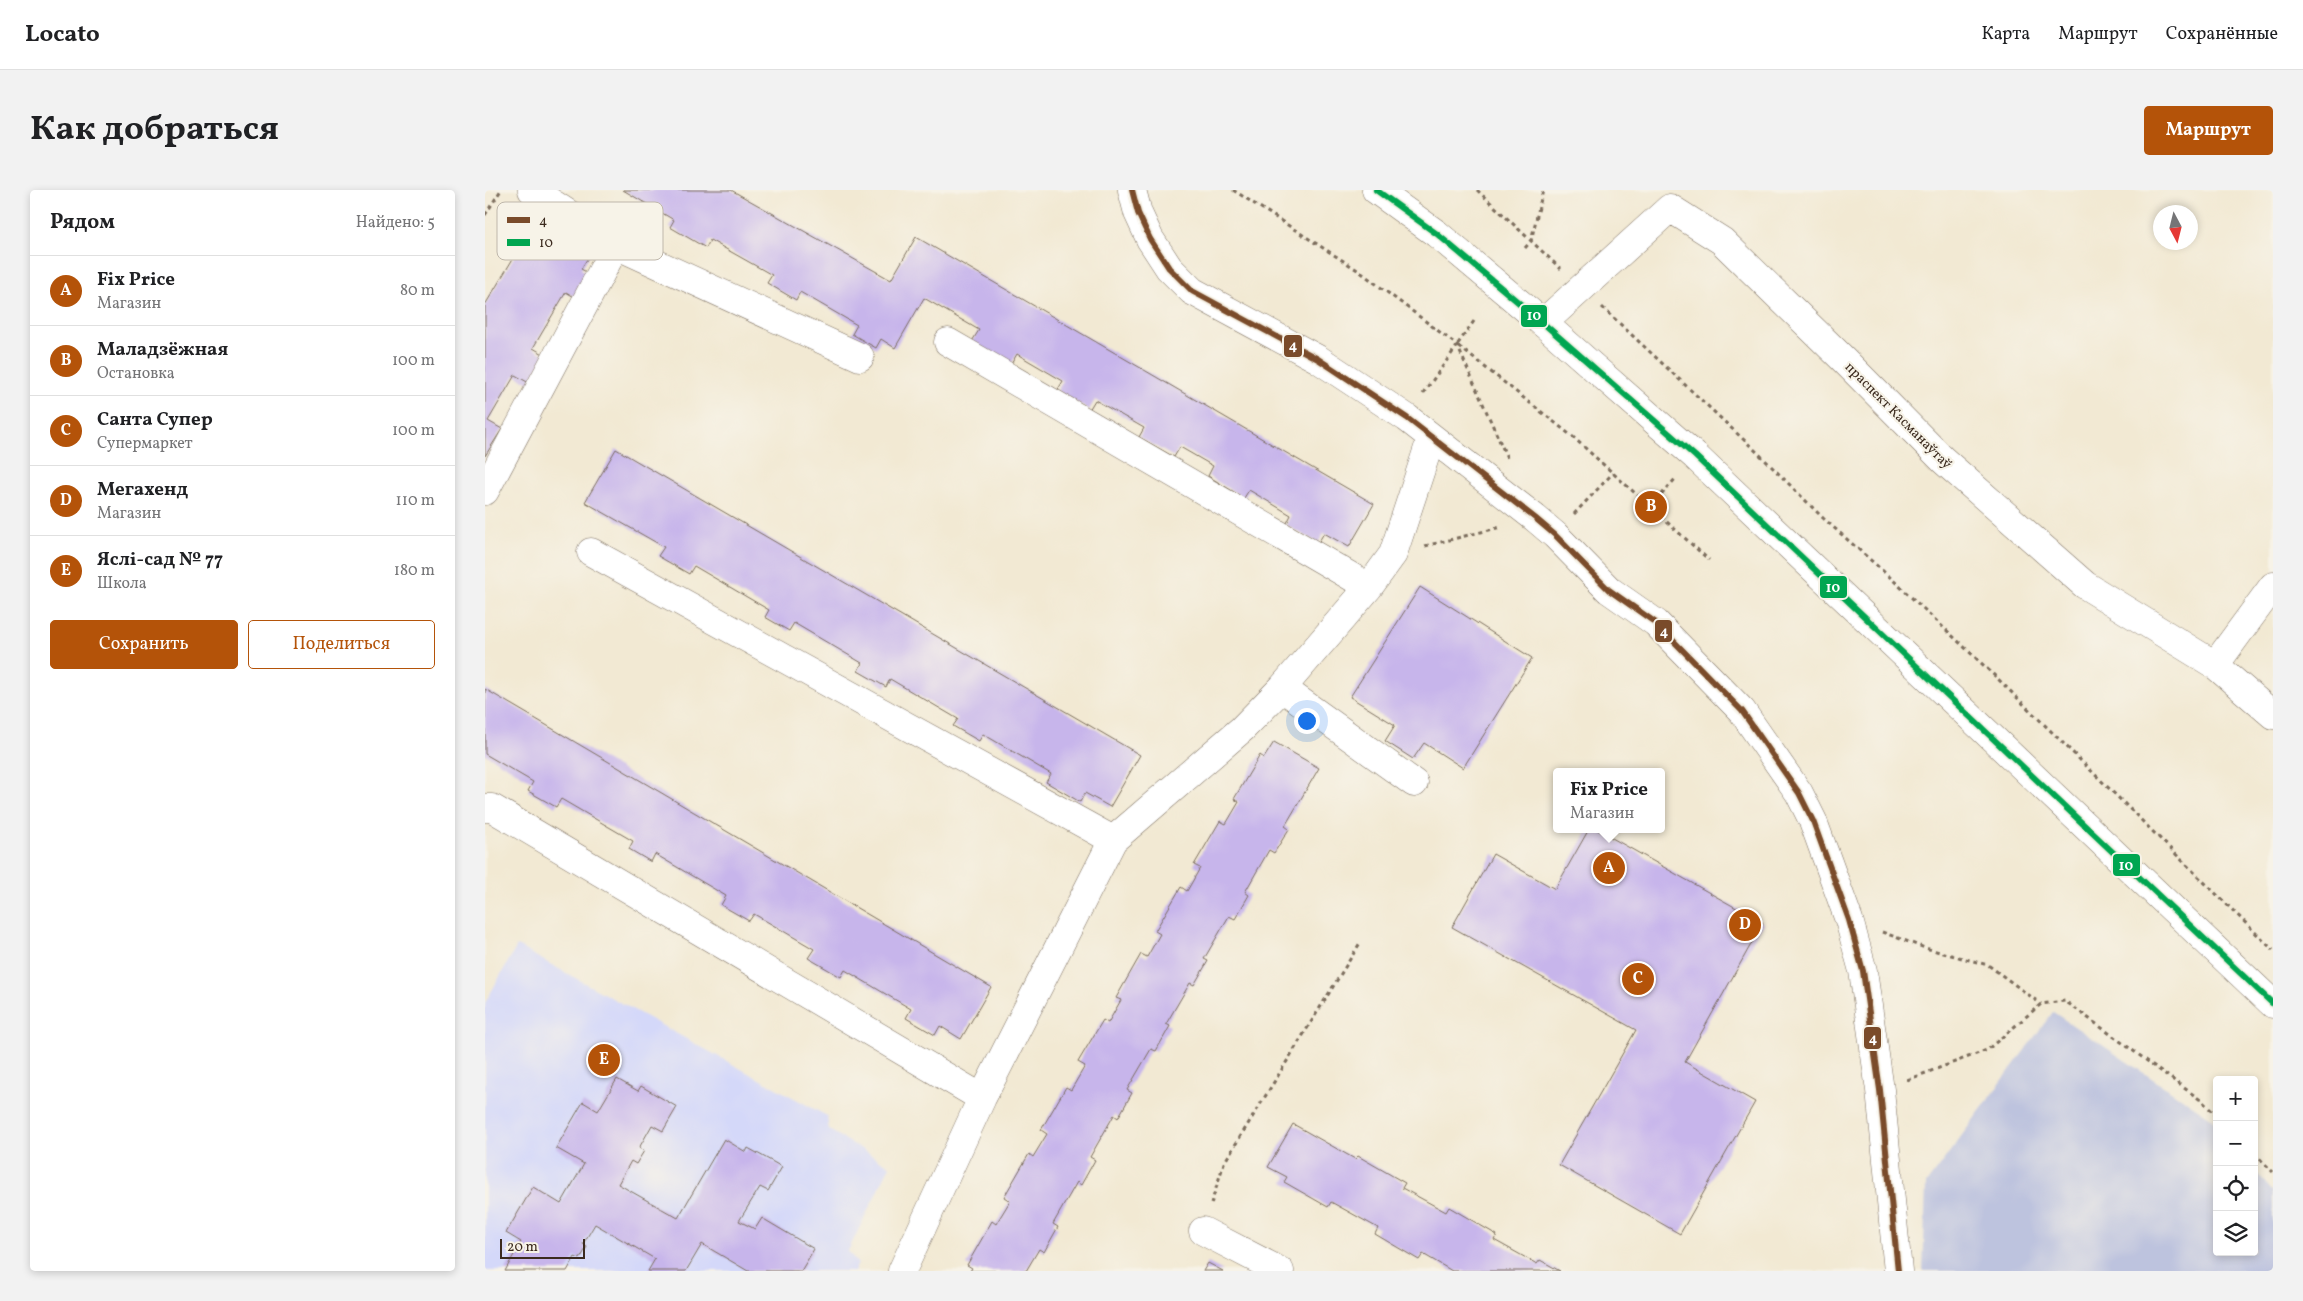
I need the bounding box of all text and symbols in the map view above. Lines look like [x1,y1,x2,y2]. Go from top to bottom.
text: Locato [25,18,100,52]
text: Карта [1981,22,2030,47]
text: Маршрут [2058,22,2138,47]
text: Сохранённые [2166,22,2278,47]
text: Как добраться [30,106,279,154]
button: Маршрут [2144,106,2273,155]
legend [497,202,663,260]
north arrow [2153,205,2198,250]
text: Рядом [50,208,115,237]
text: Найдено: 5 [356,212,435,234]
text: 4 [539,212,547,231]
text: 10 [539,234,553,253]
text: Fix Price [97,267,175,293]
text: A [60,280,72,302]
text: 80 m [400,280,435,302]
text: Магазин [97,293,161,315]
line badge: 10 [1520,304,1548,328]
text: 10 [1527,307,1541,326]
line badge: 4 [1283,334,1303,358]
text: Маладзёжная [97,337,228,363]
text: 4 [1289,337,1298,356]
text: B [61,350,71,372]
text: 100 m [392,350,435,372]
street label: праспект Касманаўтаў [1840,358,1956,474]
text: Остановка [97,363,175,385]
text: Санта Супер [97,407,213,433]
text: C [61,420,71,442]
text: 100 m [392,420,435,442]
text: Супермаркет [97,433,193,455]
text: Мегахенд [97,477,188,503]
pin: B [1635,488,1667,526]
text: D [60,490,72,512]
text: 110 m [396,490,435,512]
text: Магазин [97,503,161,525]
text: Яслі-сад № 77 [97,547,223,573]
text: E [61,560,71,582]
text: 180 m [394,560,435,582]
text: Школа [97,573,147,595]
line badge: 10 [1819,575,1848,599]
text: 10 [1826,579,1840,598]
line badge: 4 [1654,619,1673,643]
button: Сохранить [50,620,238,669]
button: Поделиться [248,620,435,669]
text: 4 [1660,623,1669,642]
your location [1294,708,1320,734]
popup [1553,768,1665,833]
text: Fix Price [1570,777,1648,803]
text: Магазин [1570,803,1634,825]
pin: A [1593,849,1625,887]
line badge: 10 [2112,853,2141,877]
text: 10 [2119,857,2133,876]
pin: D [1729,906,1761,944]
pin: C [1622,960,1654,998]
line badge: 4 [1863,1026,1882,1050]
text: 4 [1869,1030,1878,1049]
pin: E [588,1041,620,1079]
map controls [2213,1076,2258,1256]
button: + [2213,1076,2258,1121]
button: − [2213,1121,2258,1166]
button: locate [2213,1166,2258,1211]
button: layers [2213,1211,2258,1256]
scale bar [500,1236,585,1259]
text: 20 m [507,1238,538,1257]

